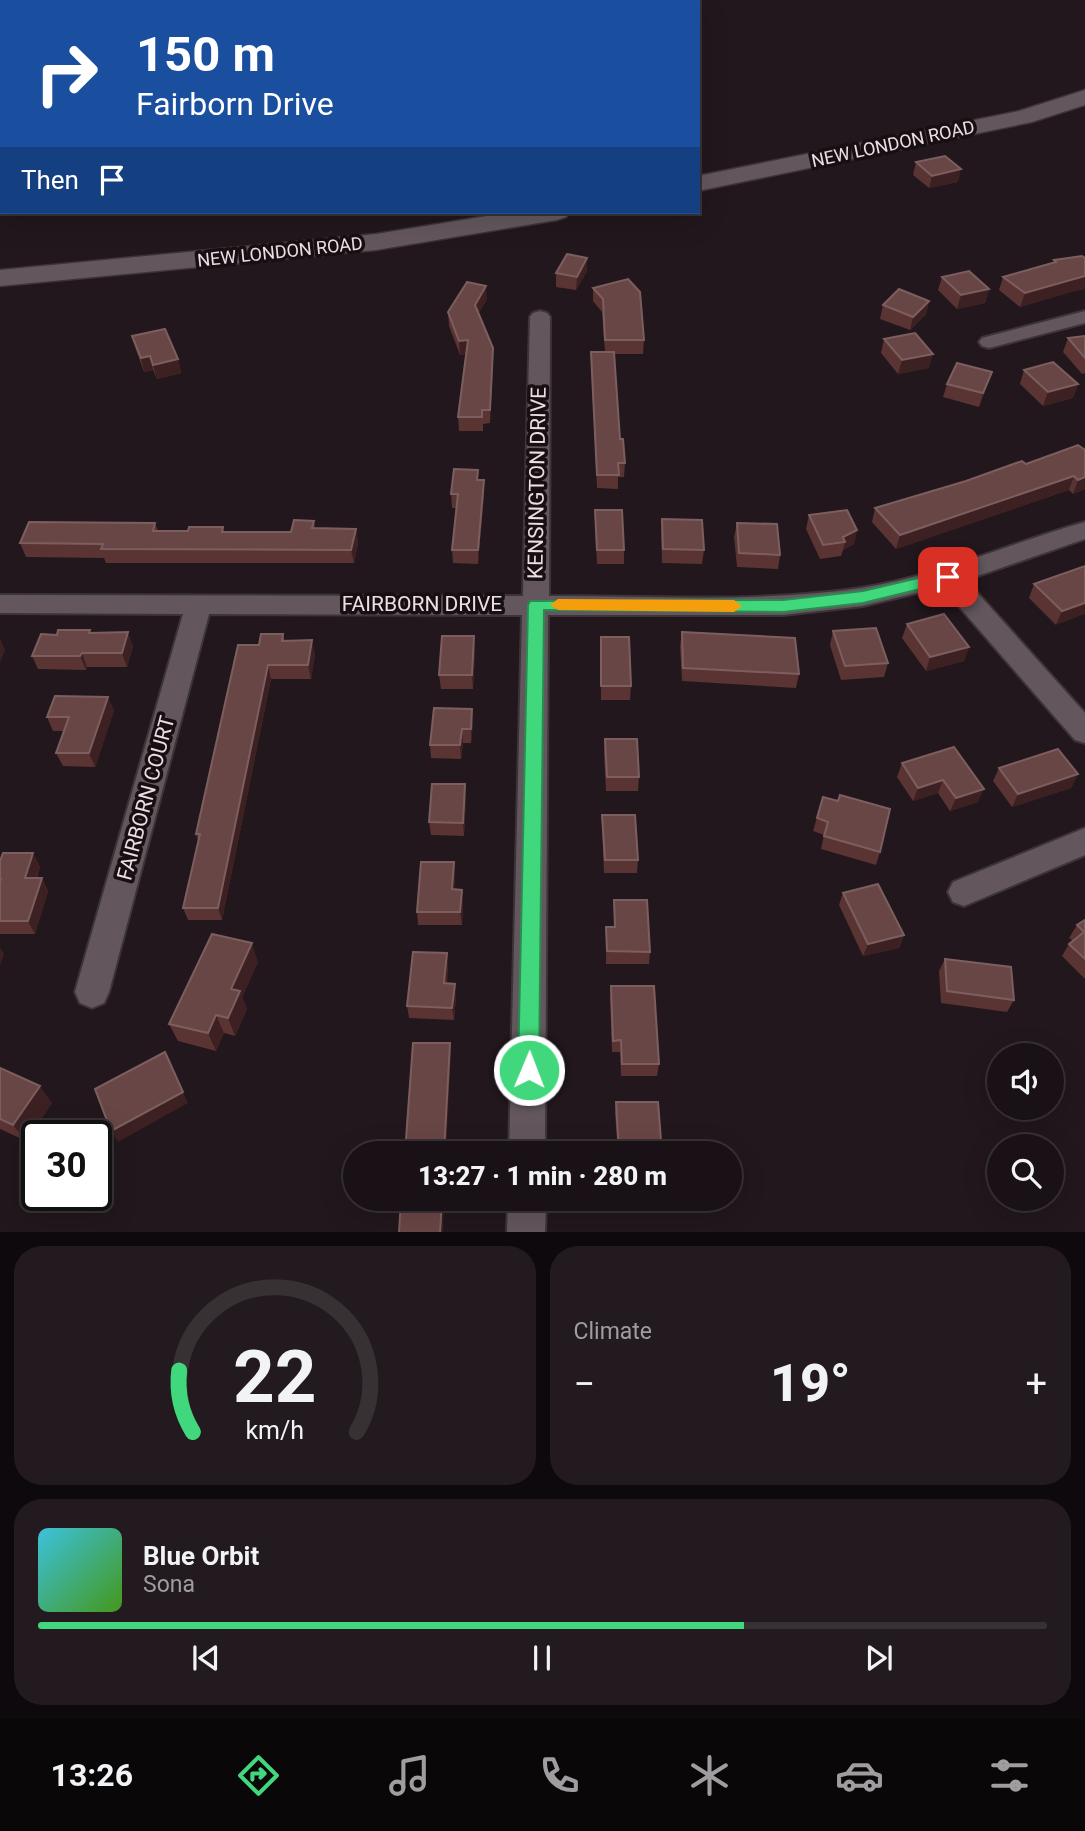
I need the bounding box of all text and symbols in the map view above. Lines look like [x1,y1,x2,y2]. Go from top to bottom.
text: 150 m [136,26,275,83]
icon: right [21,28,112,119]
text: Fairborn Drive [136,85,334,123]
street label: NEW LONDON ROAD [809,116,976,171]
icon: arrive [93,161,131,199]
text: Then [21,165,79,195]
street label: NEW LONDON ROAD [196,232,364,271]
street label: KENSINGTON DRIVE [523,387,551,579]
pin [918,547,978,607]
icon: arrive [929,558,967,596]
street label: FAIRBORN DRIVE [342,592,502,616]
street label: FAIRBORN COURT [113,713,180,883]
position arrow [492,1033,566,1107]
map controls [987,1043,1064,1211]
button: sound [987,1043,1064,1120]
speed limit sign: 30 [21,1120,112,1211]
button: search [987,1134,1064,1211]
text: 13:27 · 1 min · 280 m [418,1161,667,1191]
text: Climate [574,1318,652,1345]
text: 22 [233,1334,317,1420]
text: 19° [770,1353,851,1414]
text: − [574,1362,595,1406]
text: + [1025,1362,1047,1406]
text: km/h [245,1415,304,1444]
text: Blue Orbit [143,1541,259,1571]
text: Sona [143,1571,195,1598]
icon: previous [187,1639,225,1677]
icon: pause [523,1639,561,1677]
icon: next [860,1639,898,1677]
icon: directions [234,1751,283,1800]
icon: music [385,1751,434,1800]
icon: phone [535,1751,584,1800]
icon: climate [685,1751,734,1800]
icon: car [835,1751,884,1800]
icon: filters [985,1751,1034,1800]
text: 13:26 [51,1756,133,1794]

